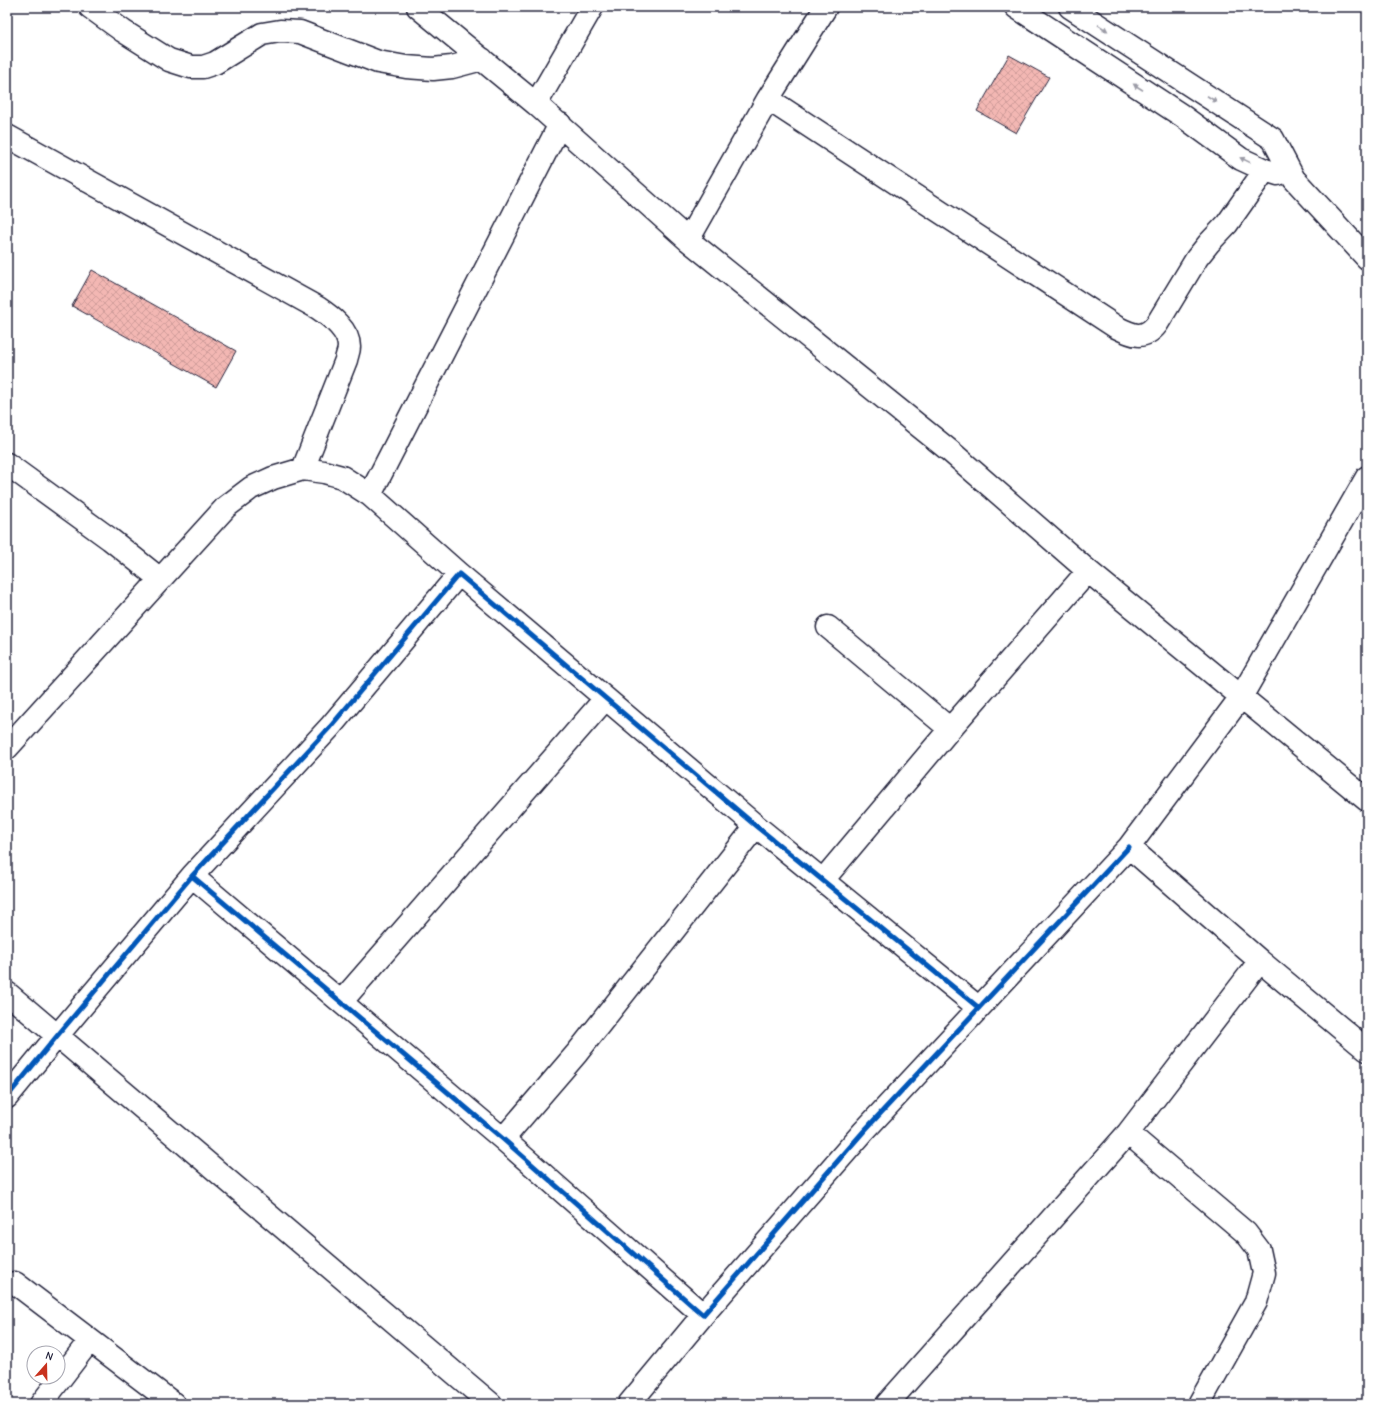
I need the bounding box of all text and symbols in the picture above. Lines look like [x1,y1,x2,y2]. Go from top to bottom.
one-way arrow [1097,24,1108,32]
one-way arrow [1132,83,1144,90]
one-way arrow [1207,95,1217,103]
one-way arrow [1239,157,1251,164]
north arrow [26,1345,66,1385]
text: N [44,1349,55,1363]

